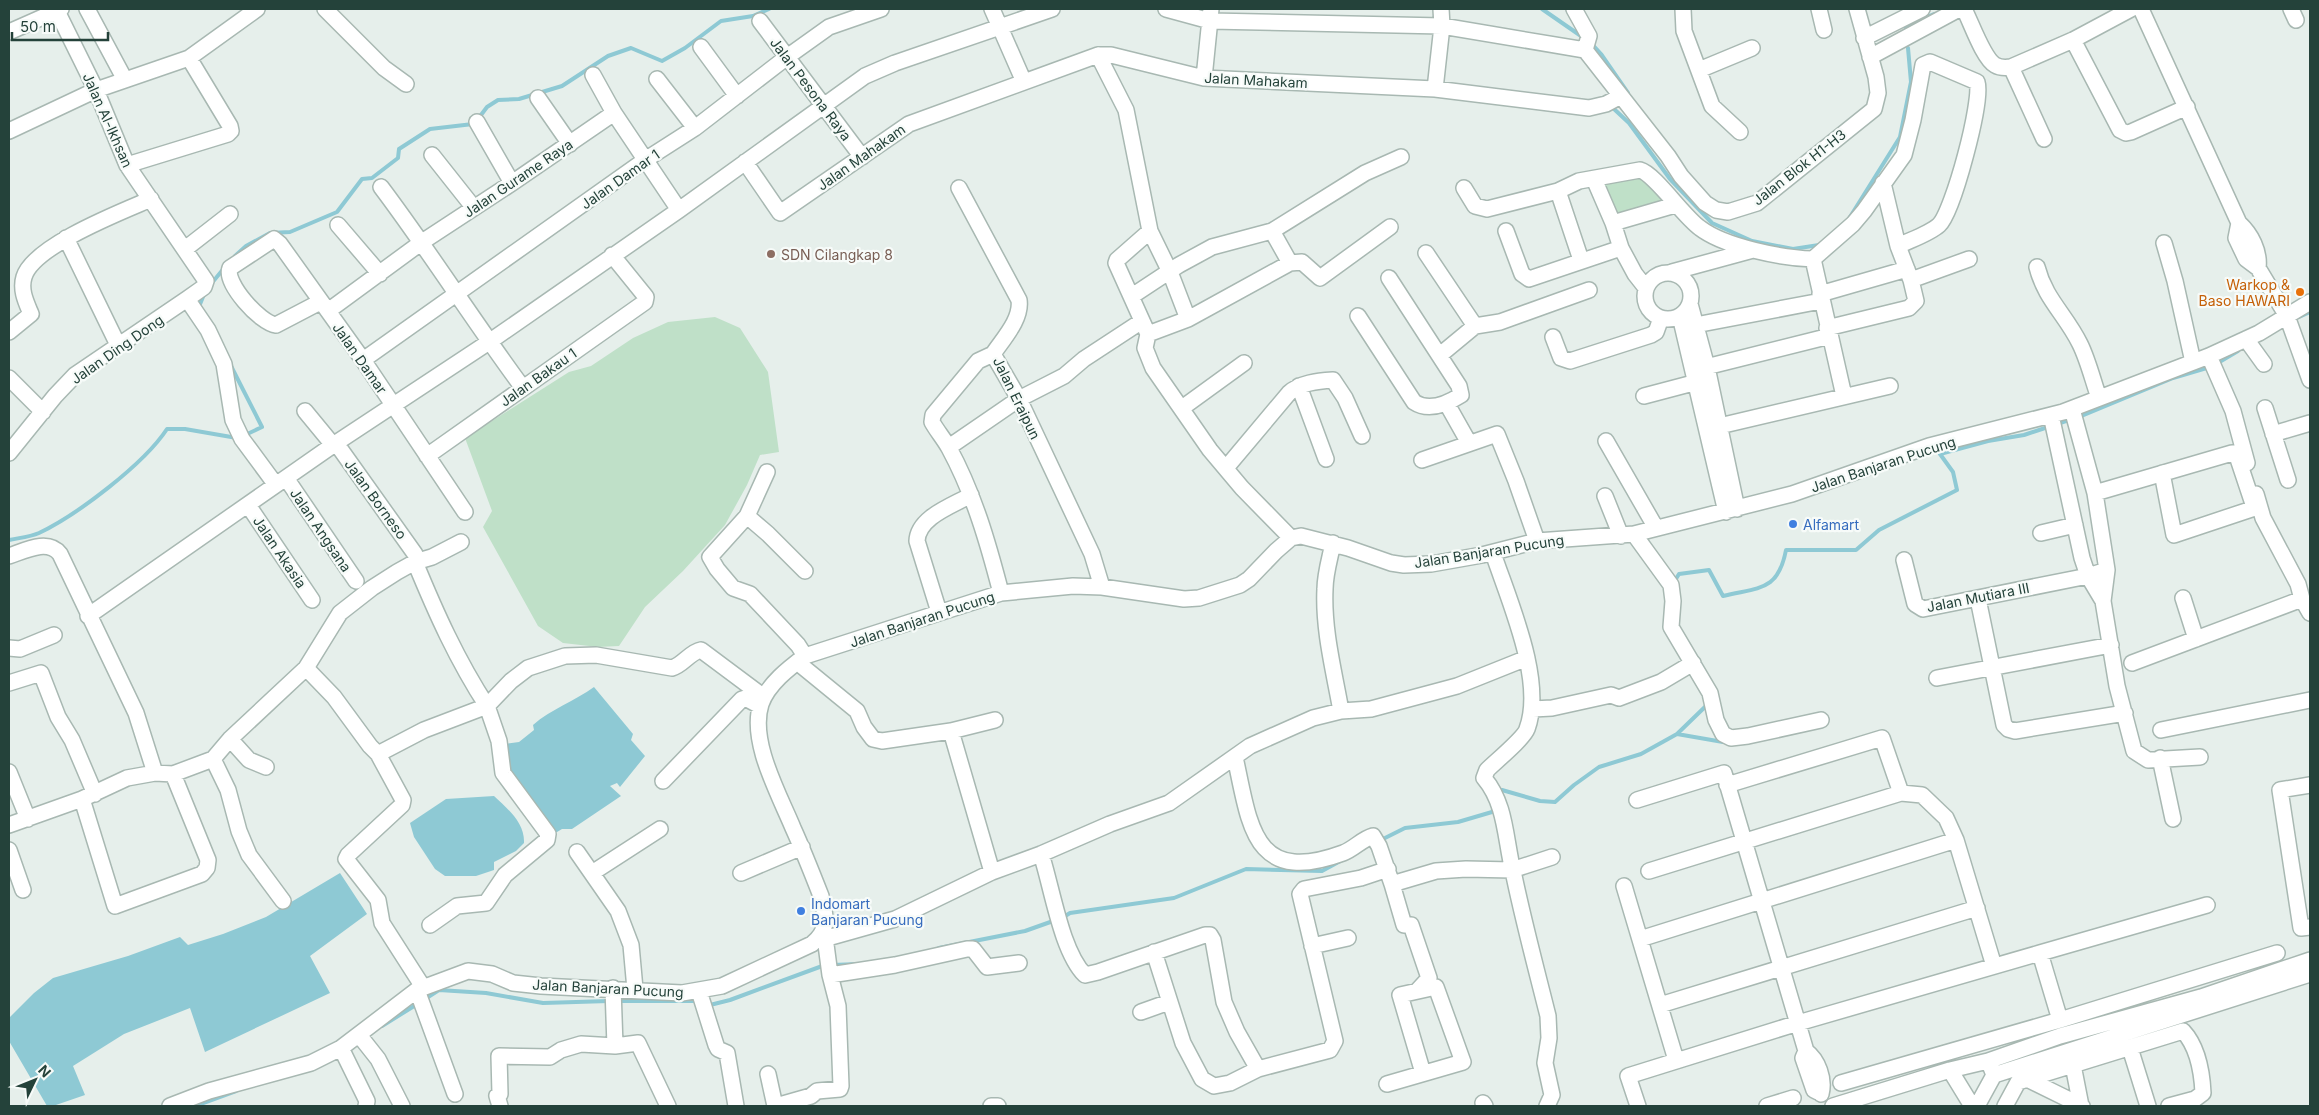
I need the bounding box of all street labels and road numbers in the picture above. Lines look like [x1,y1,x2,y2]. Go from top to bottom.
street label: Jalan Pesona Raya [767,34,855,144]
street label: Jalan Mahakam [1204,69,1308,91]
street label: Jalan Al-Ikhsan [79,70,137,170]
street label: Jalan Mahakam [814,120,908,194]
street label: Jalan Blok H1-H3 [1749,125,1849,209]
street label: Jalan Gurame Raya [460,135,576,221]
street label: Jalan Damar 1 [577,146,663,212]
street label: Jalan Ding Dong [67,311,167,387]
street label: Jalan Damar [329,319,391,397]
street label: Jalan Bakau 1 [496,344,580,410]
street label: Jalan Eraipun [990,354,1044,442]
street label: Jalan Banjaran Pucung [1808,432,1958,496]
street label: Jalan Borneso [341,456,411,542]
street label: Jalan Angsana [287,485,355,575]
street label: Jalan Akasia [250,513,310,591]
street label: Jalan Banjaran Pucung [1413,531,1565,571]
street label: Jalan Mutiara III [1925,579,2031,615]
street label: Jalan Banjaran Pucung [847,587,997,651]
street label: Jalan Banjaran Pucung [532,976,684,1000]

